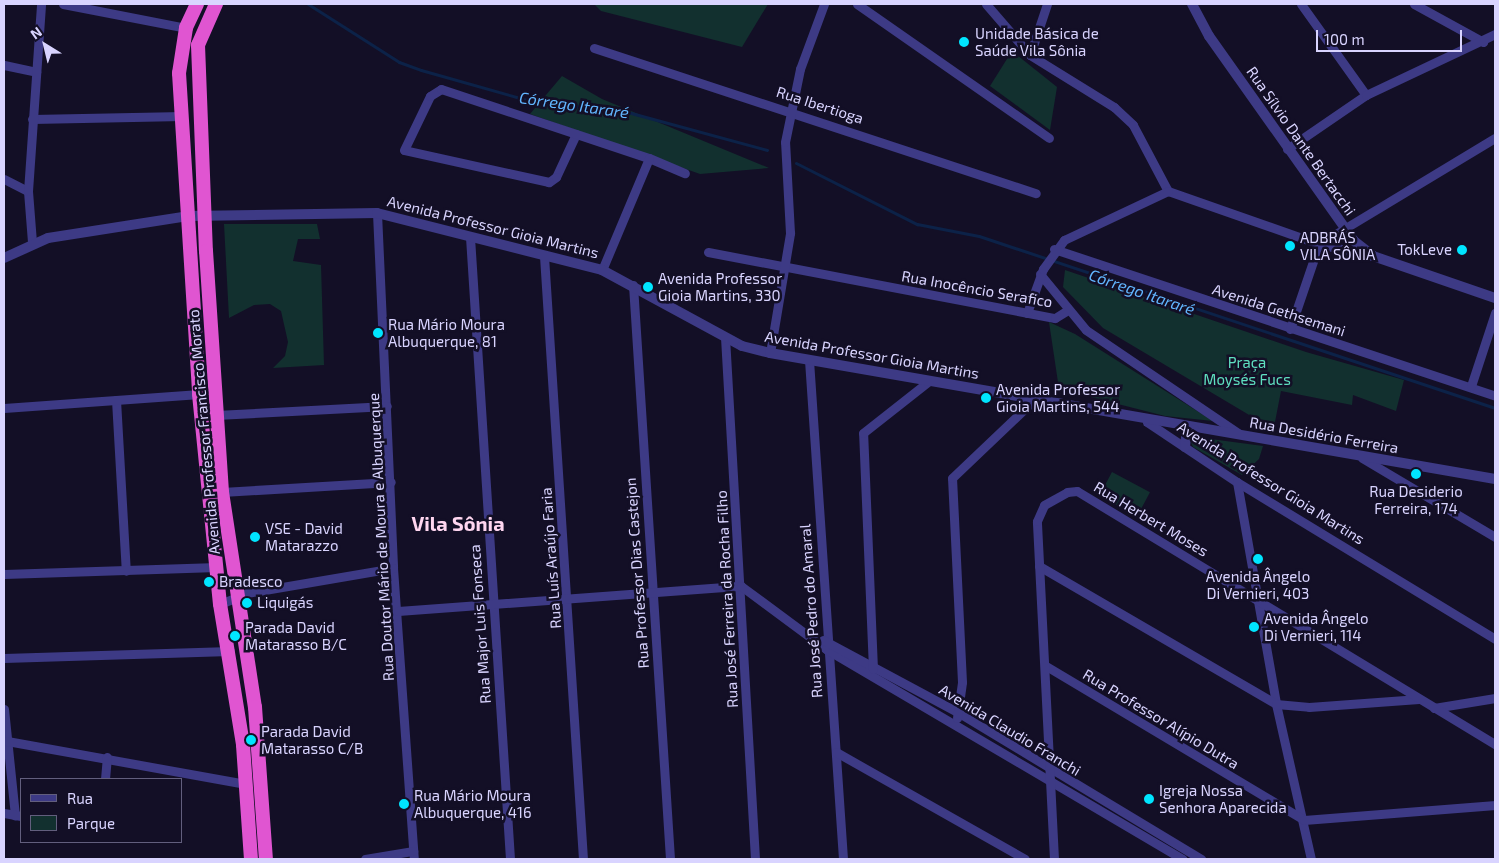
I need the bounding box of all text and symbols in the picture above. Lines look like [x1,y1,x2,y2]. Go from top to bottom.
north arrow [20,20,70,70]
scale bar [1319,20,1465,52]
text: N [27,23,45,42]
place label: Unidade Básica de Saúde Vila Sônia [975,24,1099,59]
text: 100 m [1324,30,1365,48]
marker: Unidade Básica de Saúde Vila Sônia [957,35,971,49]
street label: Rua Sílvio Dante Bertacchi [1243,63,1359,219]
street label: Rua Ibertioga [774,82,866,128]
water label: Córrego Itararé [518,88,630,122]
street label: Avenida Professor Gioia Martins [385,192,601,262]
place label: ADBRÁS VILA SÔNIA [1300,228,1376,263]
marker: ADBRÁS VILA SÔNIA [1284,240,1296,252]
place label: TokLeve [1397,241,1452,259]
marker: TokLeve [1456,244,1468,256]
water label: Córrego Itararé [1087,265,1197,319]
street label: Rua Inocêncio Serafico [900,267,1054,311]
place label: Avenida Professor Gioia Martins, 330 [658,269,782,304]
street label: Avenida Gethsemani [1210,280,1348,340]
marker: Avenida Professor Gioia Martins, 330 [642,281,654,293]
street label: Avenida Professor Francisco Morato [184,309,224,555]
place label: Rua Mário Moura Albuquerque, 81 [388,315,505,350]
marker: Rua Mário Moura Albuquerque, 81 [372,327,384,339]
street label: Avenida Professor Gioia Martins [763,327,981,383]
park label: Praça Moysés Fucs [1203,353,1291,388]
place label: Avenida Professor Gioia Martins, 544 [996,380,1120,415]
street label: Rua Doutor Mário de Moura e Albuquerque [364,392,398,682]
marker: Avenida Professor Gioia Martins, 544 [980,392,992,404]
street label: Rua Desidério Ferreira [1248,413,1400,457]
street label: Avenida Professor Gioia Martins [1174,418,1368,548]
marker: Rua Desiderio Ferreira, 174 [1410,468,1422,480]
street label: Rua Professor Dias Castejon [621,477,653,669]
street label: Rua Herbert Moses [1091,478,1211,560]
place label: Rua Desiderio Ferreira, 174 [1369,482,1463,517]
street label: Rua Luís Araújo Faria [537,487,565,629]
street label: Rua José Ferreira da Rocha Filho [712,490,742,708]
district label: Vila Sônia [411,511,505,535]
place label: VSE - David Matarazzo [265,519,343,554]
street label: Rua José Pedro do Amaral [796,523,826,699]
marker: VSE - David Matarazzo [249,531,261,543]
street label: Rua Major Luis Fonseca [465,544,495,704]
marker: Avenida Ângelo Di Vernieri, 403 [1252,553,1264,565]
place label: Avenida Ângelo Di Vernieri, 403 [1206,567,1310,602]
place label: Bradesco [219,573,283,591]
marker: Bradesco [203,576,215,588]
place label: Liquigás [257,594,313,612]
marker: Liquigás [241,597,253,609]
place label: Avenida Ângelo Di Vernieri, 114 [1264,609,1369,644]
place label: Parada David Matarasso B/C [245,618,347,653]
marker: Avenida Ângelo Di Vernieri, 114 [1248,621,1260,633]
marker: Parada David Matarasso B/C [229,630,241,642]
street label: Rua Professor Alípio Dutra [1079,665,1243,773]
street label: Avenida Claudio Franchi [936,681,1084,779]
place label: Parada David Matarasso C/B [261,722,363,757]
marker: Parada David Matarasso C/B [245,734,257,746]
legend [20,778,182,843]
place label: Igreja Nossa Senhora Aparecida [1159,781,1287,816]
place label: Rua Mário Moura Albuquerque, 416 [414,786,532,821]
text: Rua [67,789,93,807]
marker: Igreja Nossa Senhora Aparecida [1143,793,1155,805]
marker: Rua Mário Moura Albuquerque, 416 [398,798,410,810]
text: Parque [67,814,115,832]

